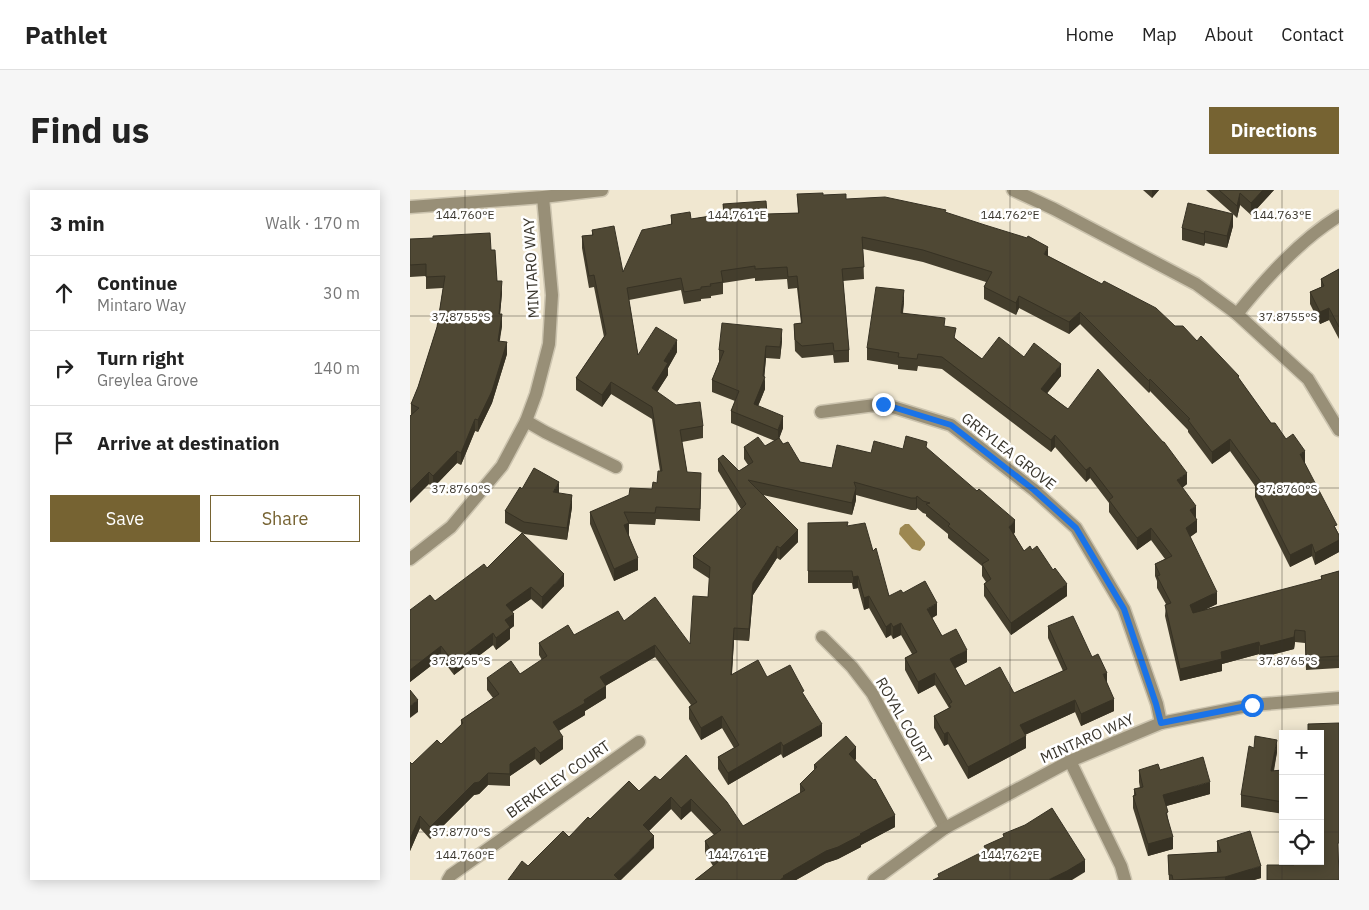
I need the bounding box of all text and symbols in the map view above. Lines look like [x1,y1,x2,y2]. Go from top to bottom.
text: Pathlet [25,19,107,51]
text: Home [1066,23,1114,46]
text: Map [1142,23,1177,46]
text: About [1205,23,1253,46]
text: Contact [1281,23,1344,46]
text: Find us [30,107,149,153]
button: Directions [1209,107,1339,154]
text: 144.760°E [435,207,495,222]
text: 144.761°E [707,207,767,222]
text: 144.762°E [980,207,1040,222]
text: 144.763°E [1252,207,1312,222]
text: 3 min [50,209,105,237]
text: Walk · 170 m [265,213,360,233]
street label: MINTARO WAY [519,217,543,319]
text: Continue [97,271,177,295]
icon: ahead [50,279,78,307]
text: 30 m [323,283,360,303]
text: Mintaro Way [97,295,186,315]
text: 37.8755°S [431,309,491,324]
text: 37.8755°S [1258,309,1318,324]
text: Turn right [97,346,184,370]
icon: right [50,354,78,382]
text: 140 m [313,358,360,378]
text: Greylea Grove [97,370,198,390]
route end [872,393,895,416]
street label: GREYLEA GROVE [958,408,1060,494]
icon: arrive [50,429,78,457]
text: Arrive at destination [97,431,280,455]
text: 37.8760°S [431,481,491,496]
text: 37.8760°S [1258,481,1318,496]
button: Save [50,495,200,542]
button: Share [210,495,360,542]
text: 37.8765°S [431,653,491,668]
text: 37.8765°S [1258,653,1318,668]
street label: ROYAL COURT [872,674,936,767]
route start [1241,694,1264,717]
street label: MINTARO WAY [1037,709,1137,767]
map controls [1279,730,1324,865]
button: + [1279,730,1324,775]
street label: BERKELEY COURT [502,736,614,822]
button: − [1279,775,1324,820]
button: locate [1279,820,1324,865]
text: 37.8770°S [431,824,491,839]
text: 144.760°E [435,847,495,862]
text: 144.761°E [707,847,767,862]
text: 144.762°E [980,847,1040,862]

